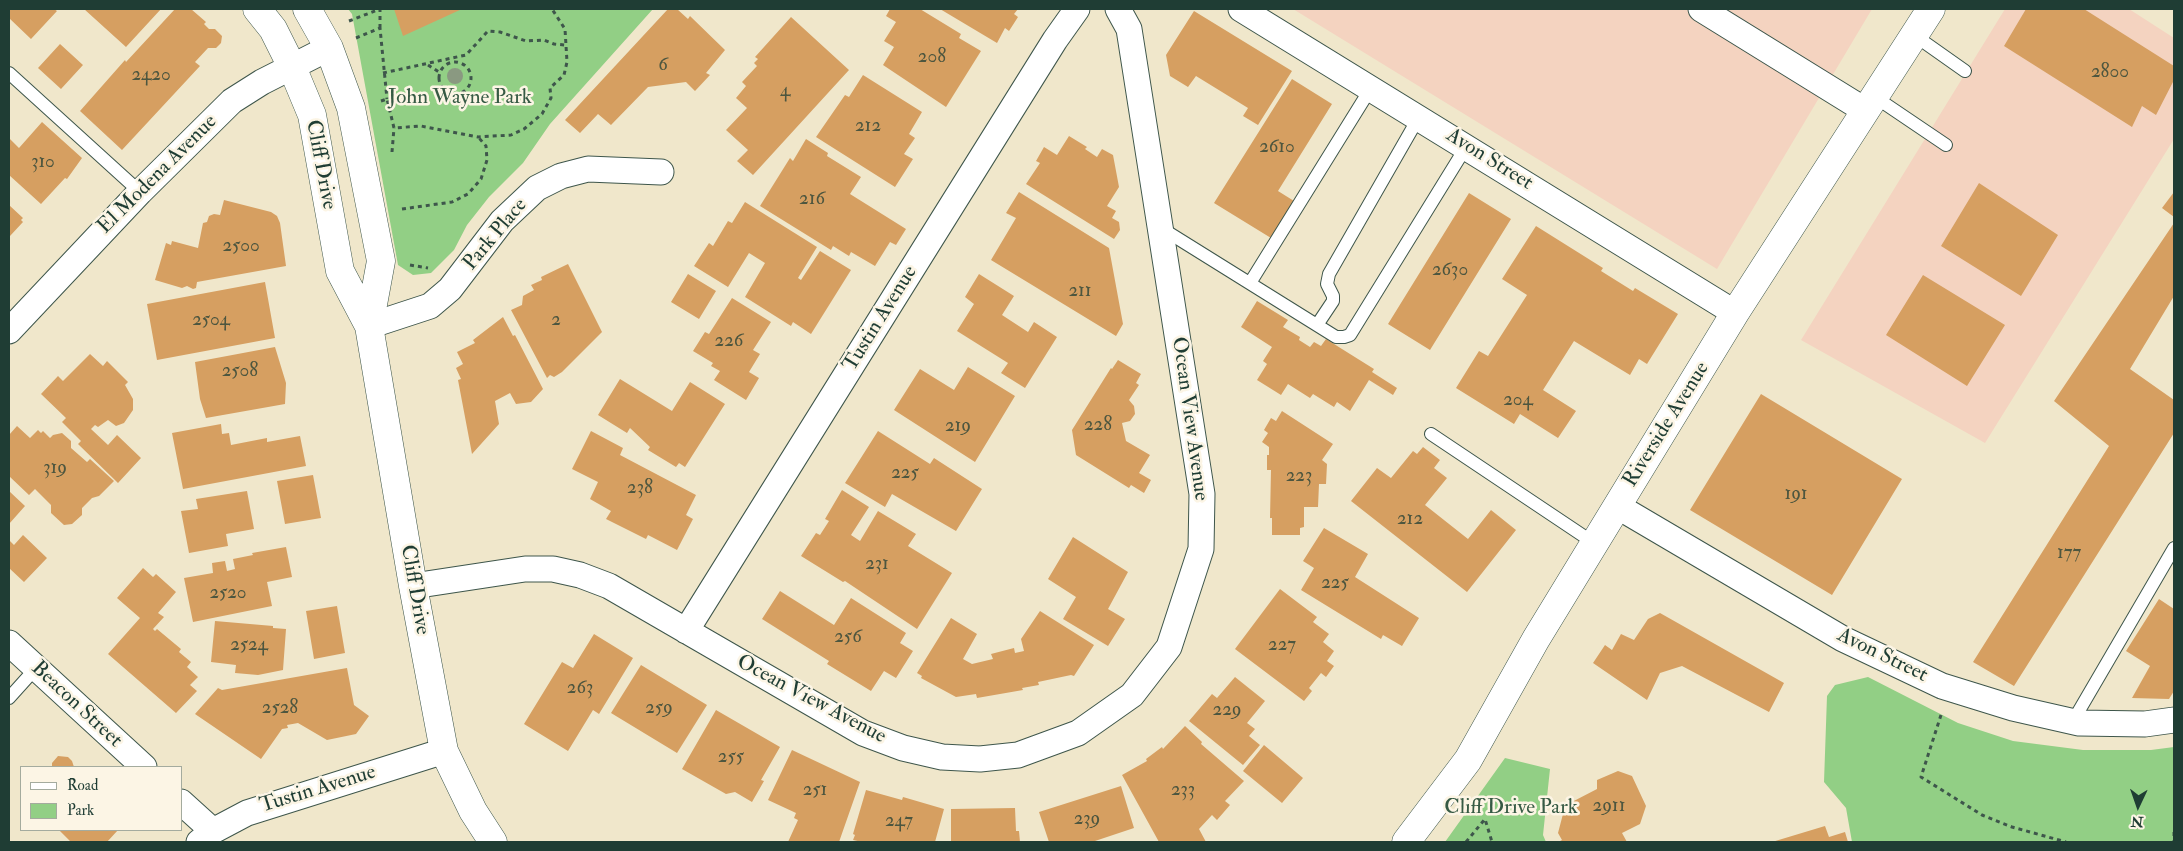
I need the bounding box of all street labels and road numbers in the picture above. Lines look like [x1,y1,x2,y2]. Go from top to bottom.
street label: El Modena Avenue [93,110,223,240]
street label: Cliff Drive [299,118,341,212]
street label: Avon Street [1441,123,1537,197]
street label: Park Place [459,194,533,276]
street label: Tustin Avenue [839,261,923,377]
street label: Ocean View Avenue [1165,335,1213,503]
street label: Riverside Avenue [1618,358,1716,492]
street label: Cliff Drive [394,543,434,637]
street label: Avon Street [1833,623,1931,689]
street label: Ocean View Avenue [732,650,890,750]
street label: Beacon Street [25,656,127,754]
street label: Tustin Avenue [257,760,379,820]

